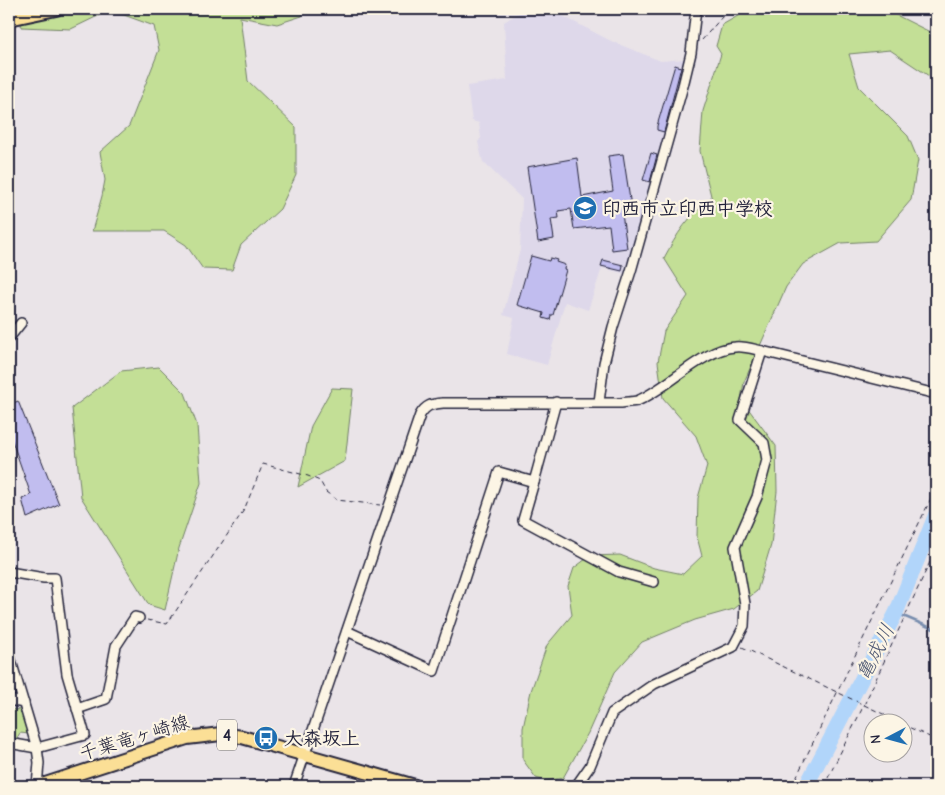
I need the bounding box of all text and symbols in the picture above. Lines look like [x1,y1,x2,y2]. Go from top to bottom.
school or university icon: 印西市立印西中学校 [572,195,598,221]
place label: 印西市立印西中学校 [602,198,773,220]
water label: 亀成川 [852,620,899,684]
street label: 千葉竜ヶ崎線 [77,711,192,765]
north arrow [862,712,912,762]
road number: 4 [217,720,237,750]
bus stop icon: 大森坂上 [253,725,279,751]
place label: 大森坂上 [284,728,360,750]
text: N [867,734,884,745]

